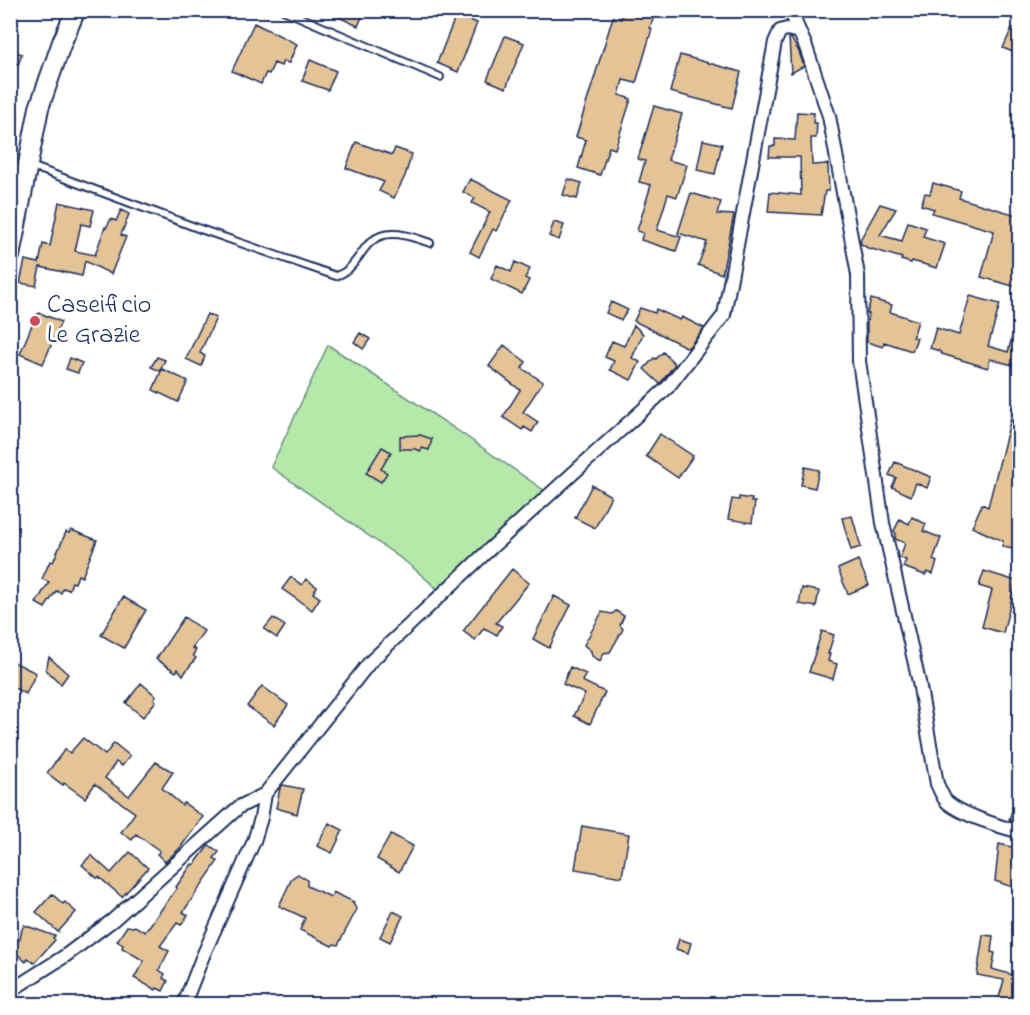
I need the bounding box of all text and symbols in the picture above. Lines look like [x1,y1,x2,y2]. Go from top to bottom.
place label: Caseificio Le Grazie [47,287,151,355]
marker: Caseificio Le Grazie [28,314,42,328]

